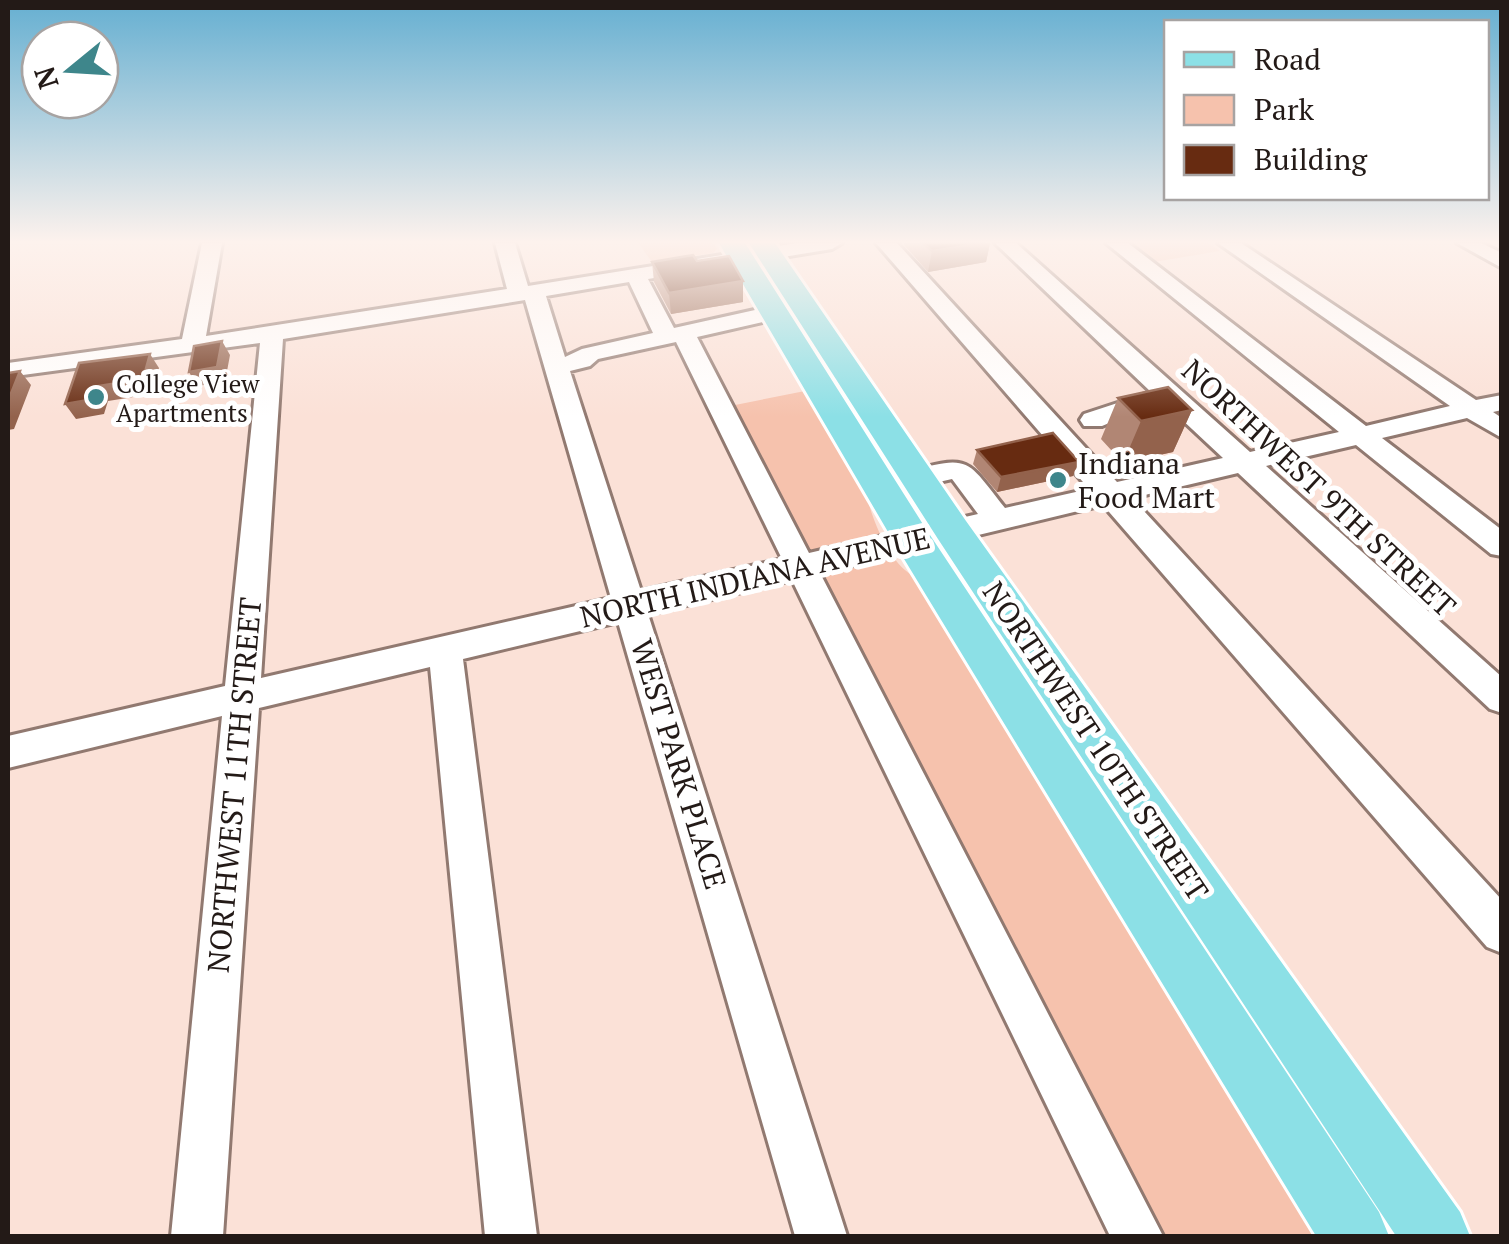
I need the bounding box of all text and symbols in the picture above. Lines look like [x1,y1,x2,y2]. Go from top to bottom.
north arrow [20,20,120,120]
legend [1164,20,1489,200]
text: Road [1254,39,1321,79]
text: N [25,62,67,94]
text: Park [1254,89,1315,129]
text: Building [1254,139,1368,179]
street label: NORTHWEST 9TH STREET [1174,350,1464,626]
place label: College View Apartments [116,367,260,429]
marker: College View Apartments [85,386,107,408]
place label: Indiana Food Mart [1078,443,1215,517]
marker: Indiana Food Mart [1047,469,1069,491]
street label: NORTH INDIANA AVENUE [576,517,934,637]
street label: NORTHWEST 10TH STREET [974,574,1218,908]
street label: NORTHWEST 11TH STREET [198,596,270,974]
street label: WEST PARK PLACE [622,634,736,894]

